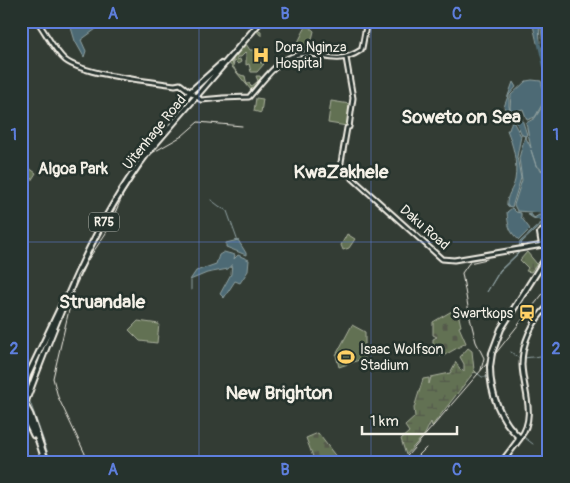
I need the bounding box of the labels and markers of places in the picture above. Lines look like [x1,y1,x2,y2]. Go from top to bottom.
place label: Dora Nginza Hospital [275,39,346,72]
hospital icon: Dora Nginza Hospital [251,45,271,65]
station icon: Swartkops [517,303,537,323]
place label: Swartkops [452,305,514,322]
place label: Isaac Wolfson Stadium [360,341,444,374]
sports icon: Isaac Wolfson Stadium [336,347,356,367]

